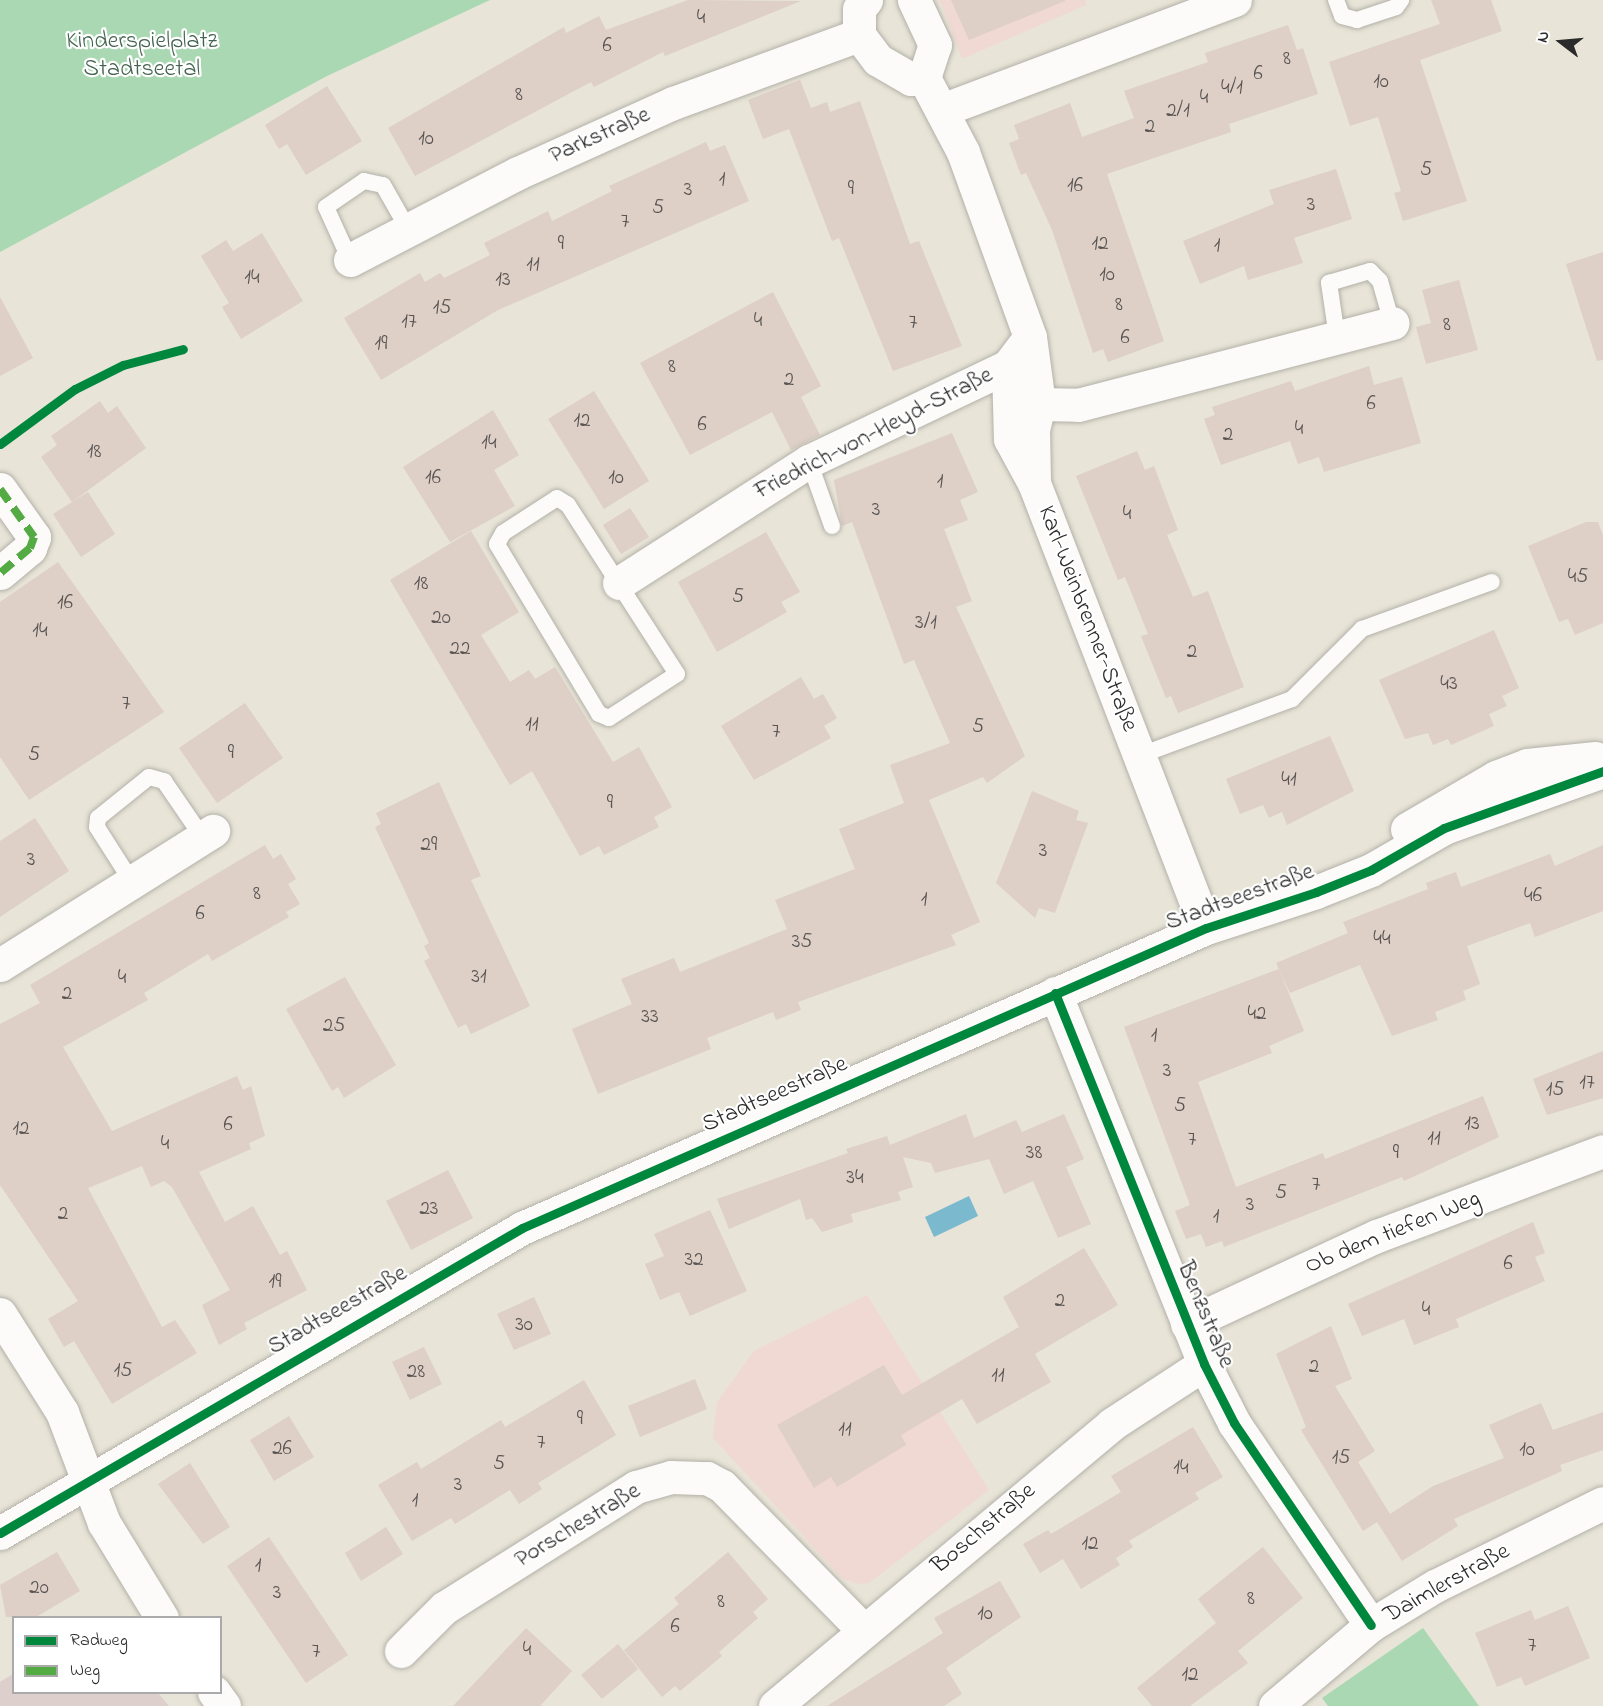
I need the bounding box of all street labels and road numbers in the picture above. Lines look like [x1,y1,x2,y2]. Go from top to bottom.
street label: Parkstraße [545,101,655,171]
street label: Friedrich-von-Heyd-Straße [750,361,998,507]
street label: Karl-Weinbrenner-Straße [1031,502,1143,736]
street label: Stadtseestraße [1162,858,1318,938]
street label: Stadtseestraße [698,1050,852,1140]
street label: Ob dem tiefen Weg [1301,1185,1485,1281]
street label: Benzstraße [1170,1257,1240,1373]
street label: Stadtseestraße [263,1260,413,1362]
street label: Porschestraße [510,1477,646,1575]
street label: Boschstraße [926,1477,1042,1581]
street label: Daimlerstraße [1379,1538,1515,1630]

